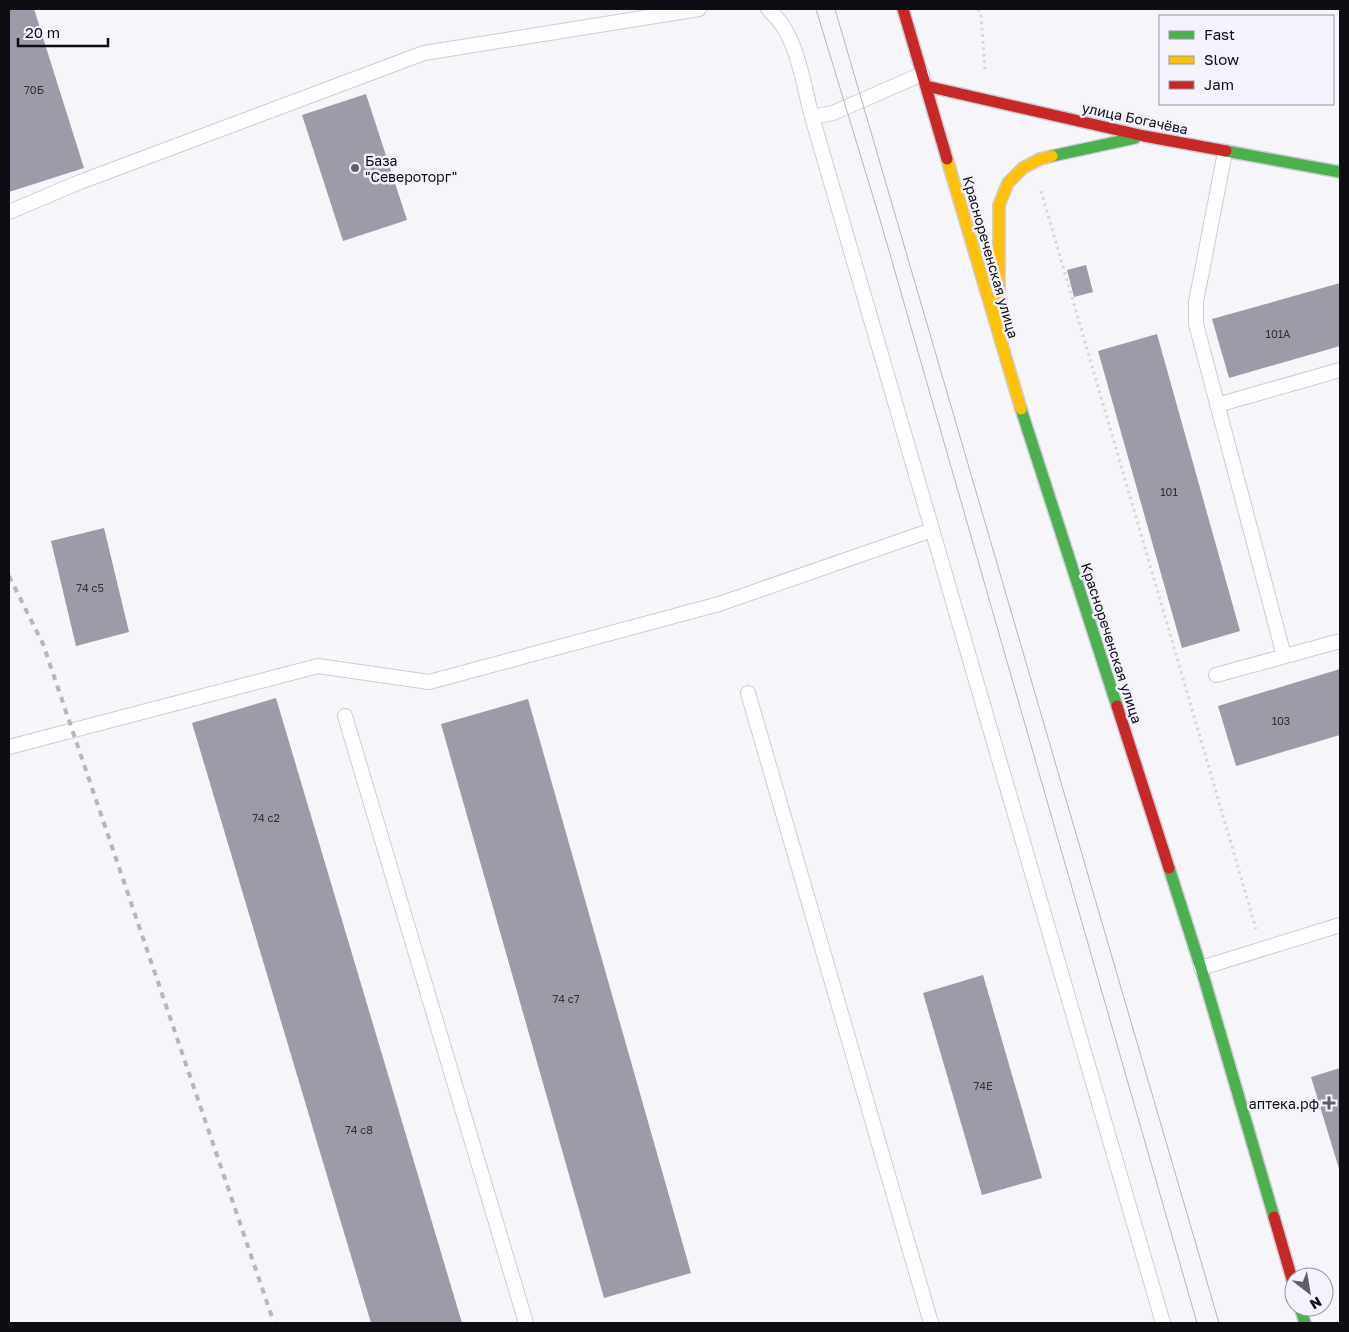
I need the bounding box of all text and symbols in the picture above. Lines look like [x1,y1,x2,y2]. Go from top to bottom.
scale bar [18,15,108,47]
legend [1159,15,1334,105]
text: 20 m [25,23,60,41]
text: Fast [1204,25,1235,43]
text: Slow [1204,50,1239,68]
text: Jam [1204,75,1234,93]
house number: 70Б [24,83,44,96]
street label: улица Богачёва [1080,98,1190,138]
place label: База "Североторг" [365,152,457,185]
marker: База "Североторг" [349,162,361,174]
street label: Краснореченская улица [960,174,1022,340]
house number: 101А [1266,327,1291,340]
house number: 101 [1160,485,1178,498]
street label: Краснореченская улица [1078,560,1146,726]
house number: 74 с5 [76,581,104,594]
house number: 103 [1272,714,1290,727]
house number: 74 с2 [252,811,280,824]
house number: 74 с7 [552,992,580,1005]
house number: 74Е [973,1079,993,1092]
place label: аптека.рф [1249,1095,1319,1112]
marker: аптека.рф [1323,1097,1335,1109]
house number: 74 с8 [345,1123,373,1136]
north arrow [1284,1267,1334,1317]
text: N [1307,1294,1325,1314]

